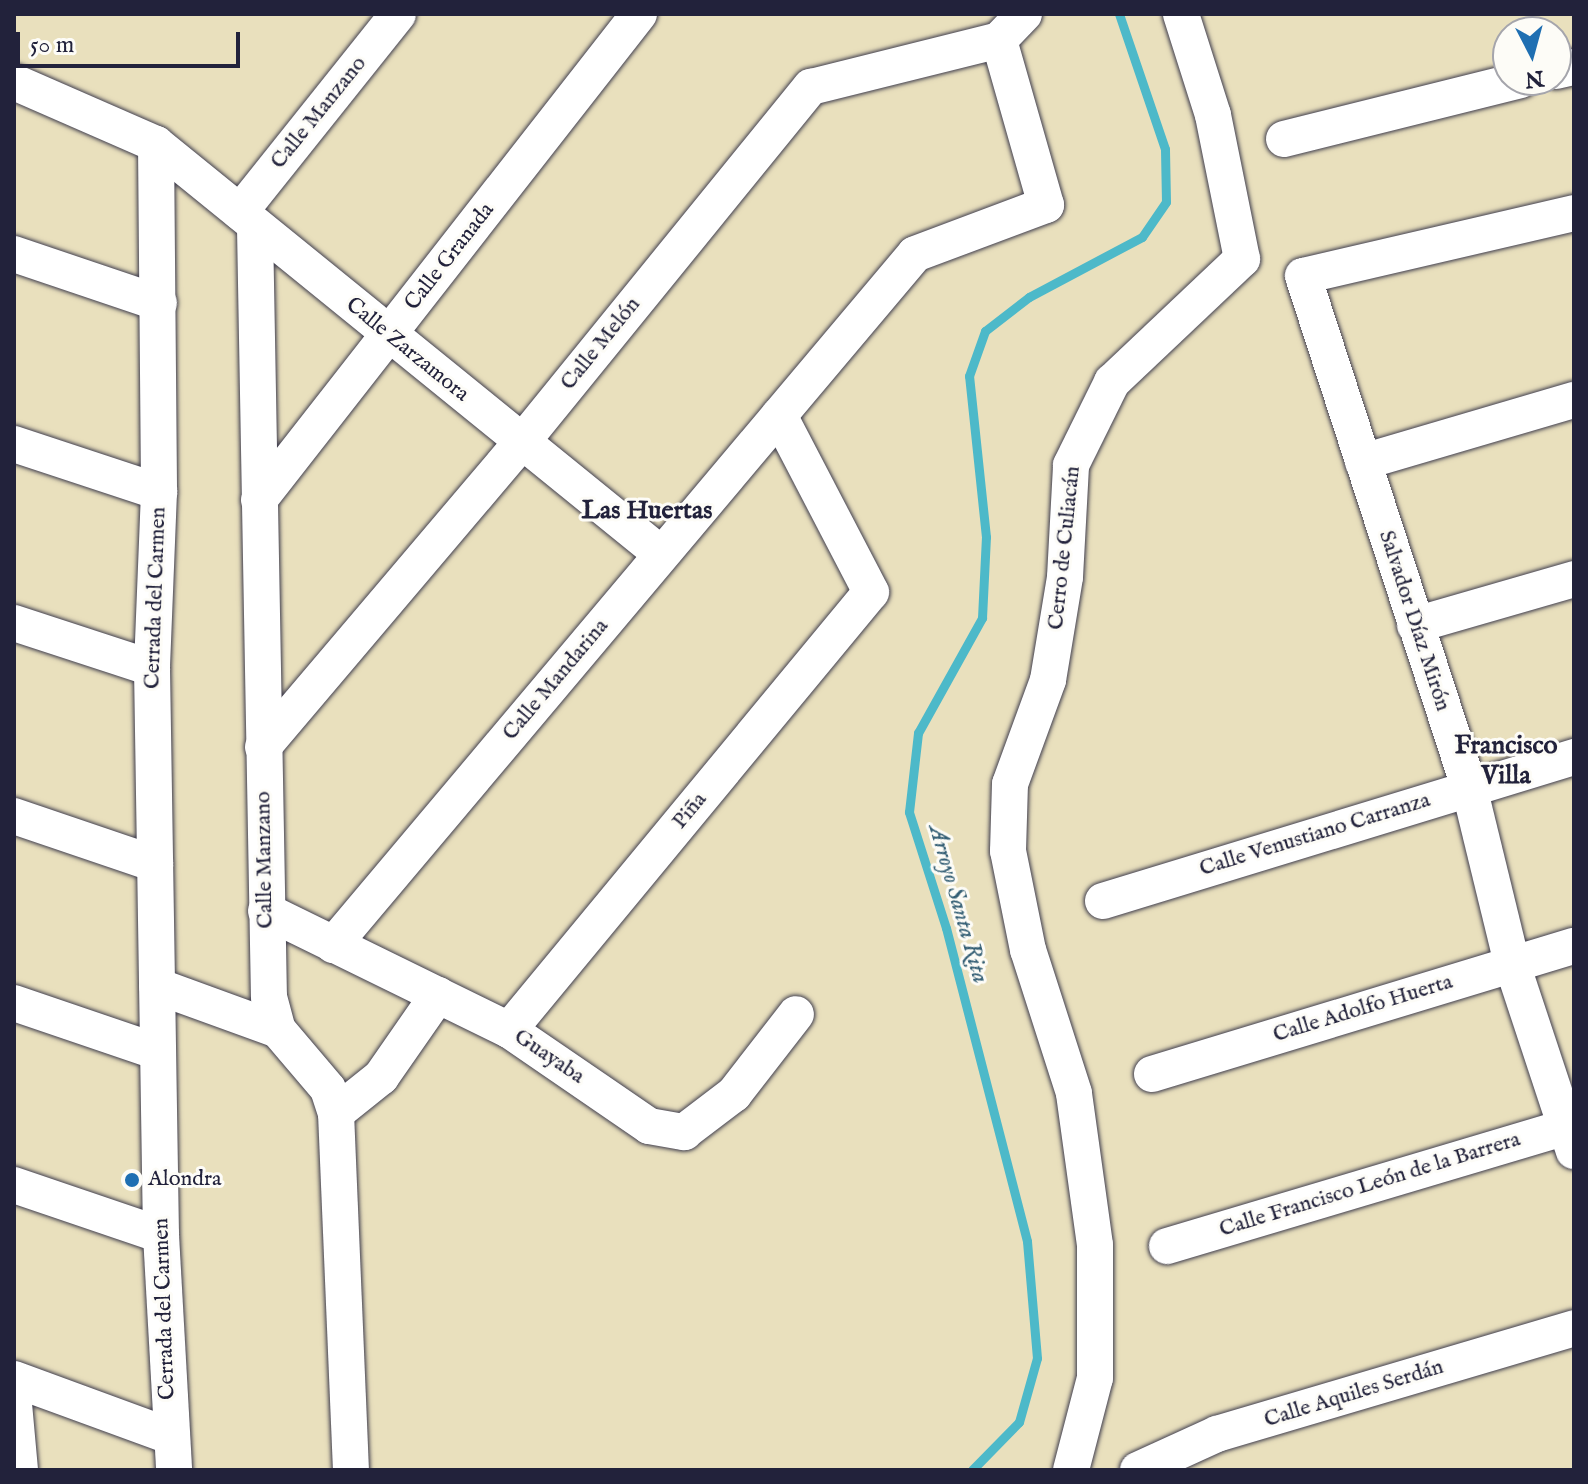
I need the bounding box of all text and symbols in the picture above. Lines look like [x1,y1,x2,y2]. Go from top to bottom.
scale bar [20,16,244,66]
north arrow [1492,16,1572,96]
text: 50 m [30,30,74,61]
street label: Calle Manzano [266,51,372,175]
text: N [1523,63,1545,93]
street label: Calle Granada [400,198,500,316]
street label: Calle Zarzamora [340,292,474,408]
street label: Calle Melón [555,292,647,396]
street label: Cerro de Culiacán [1043,465,1087,631]
district label: Las Huertas [582,495,712,527]
street label: Cerrada del Carmen [140,506,172,690]
street label: Salvador Díaz Mirón [1372,527,1456,715]
street label: Calle Mandarina [498,614,614,746]
district label: Francisco Villa [1454,730,1558,792]
street label: Piña [667,787,713,835]
street label: Calle Venustiano Carranza [1196,787,1434,883]
street label: Calle Manzano [251,791,279,929]
water label: Arroyo Santa Rita [922,822,994,986]
street label: Calle Adolfo Huerta [1270,969,1456,1049]
street label: Guayaba [509,1024,589,1090]
street label: Calle Francisco León de la Barrera [1216,1127,1524,1243]
place label: Alondra [148,1167,222,1193]
marker: Alondra [123,1171,141,1189]
street label: Cerrada del Carmen [149,1217,181,1401]
street label: Calle Aquiles Serdán [1261,1354,1447,1434]

